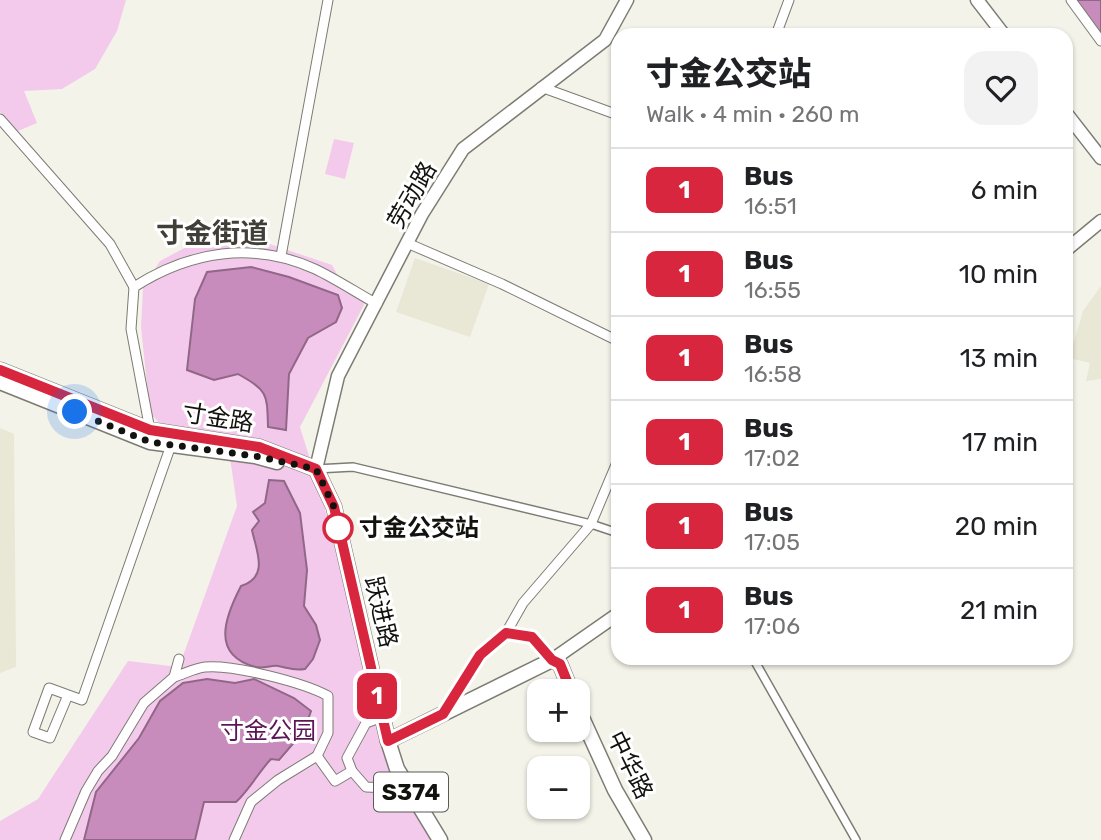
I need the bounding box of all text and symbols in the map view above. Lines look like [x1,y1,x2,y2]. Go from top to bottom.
button: heart [964,51,1038,125]
text: 寸金公交站 [646,54,811,93]
text: Walk · 4 min · 260 m [646,100,860,128]
street label: 劳动路 [382,157,442,233]
text: Bus [744,161,793,192]
text: 6 min [971,175,1038,206]
text: 1 [679,176,690,204]
text: 16:51 [744,192,797,220]
district label: 寸金街道 [156,217,268,250]
text: Bus [744,245,793,276]
text: 10 min [959,259,1038,290]
text: 1 [679,260,690,288]
text: 16:55 [744,276,801,304]
text: Bus [744,329,793,360]
text: 13 min [960,343,1038,374]
text: 1 [679,344,690,372]
text: 16:58 [744,360,802,388]
your location [57,394,92,429]
street label: 寸金路 [180,399,256,437]
text: Bus [744,413,793,444]
text: 17 min [962,427,1038,458]
text: 1 [679,428,690,456]
text: 17:02 [744,444,800,472]
text: Bus [744,497,793,528]
text: 20 min [955,511,1038,542]
text: 1 [679,512,690,540]
marker: 寸金公交站 [323,513,353,543]
place label: 寸金公交站 [359,514,479,542]
text: 17:05 [744,528,800,556]
street label: 跃进路 [359,574,403,650]
text: Bus [744,581,793,612]
text: 21 min [960,595,1038,626]
text: 1 [679,596,690,624]
text: 17:06 [744,612,800,640]
line badge: 1 [354,673,400,719]
map controls [527,679,590,819]
button: + [527,679,590,742]
text: 1 [371,682,383,710]
park label: 寸金公园 [220,717,316,745]
street label: 中华路 [602,727,658,803]
button: − [527,756,590,819]
road number: S374 [374,772,448,812]

